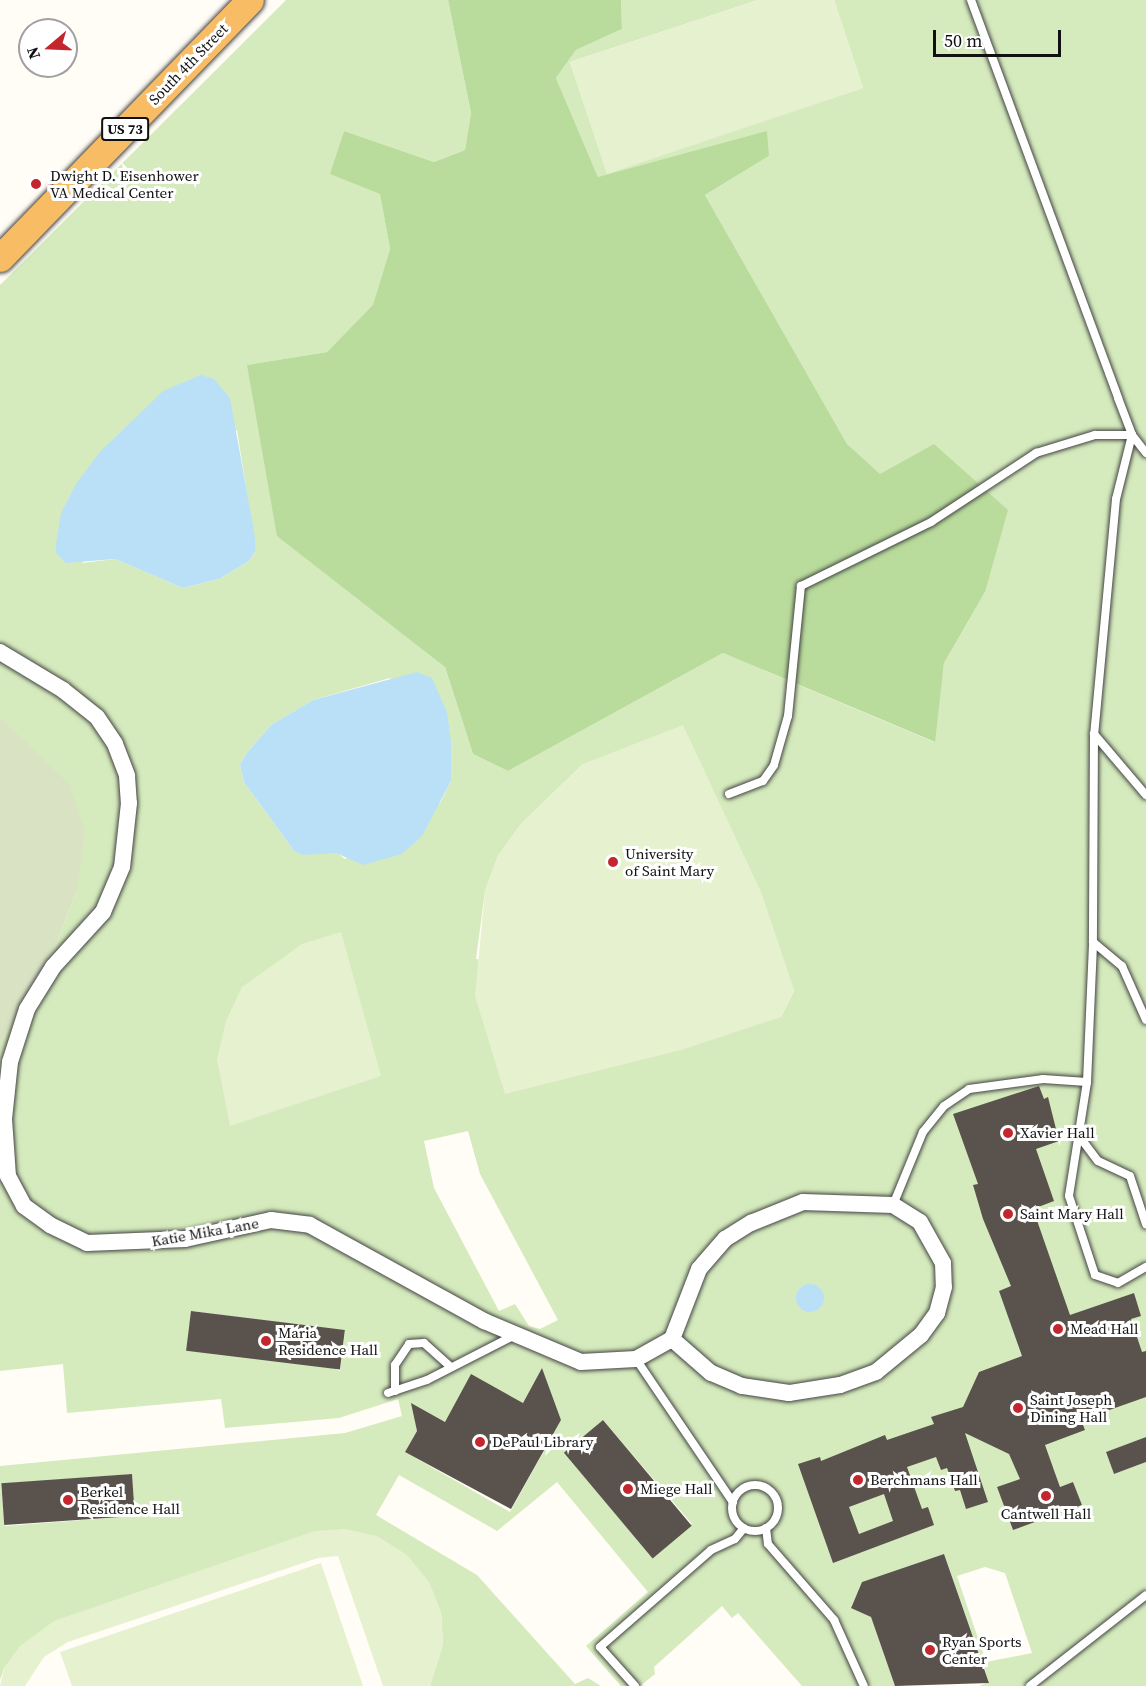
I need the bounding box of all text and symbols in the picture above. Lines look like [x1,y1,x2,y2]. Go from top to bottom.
north arrow [18,18,78,78]
scale bar [936,18,1064,56]
street label: South 4th Street [145,20,231,108]
text: 50 m [944,28,982,53]
text: N [21,44,45,62]
road number: US 73 [101,118,149,140]
place label: Dwight D. Eisenhower VA Medical Center [50,166,199,201]
marker: Dwight D. Eisenhower VA Medical Center [27,175,45,193]
place label: University of Saint Mary [625,844,714,879]
marker: University of Saint Mary [606,855,620,869]
place label: Xavier Hall [1020,1124,1095,1142]
marker: Xavier Hall [1001,1126,1015,1140]
place label: Saint Mary Hall [1020,1205,1124,1223]
marker: Saint Mary Hall [1001,1207,1015,1221]
street label: Katie Mika Lane [150,1214,260,1250]
place label: Mead Hall [1070,1320,1138,1338]
marker: Mead Hall [1051,1322,1065,1336]
place label: Maria Residence Hall [278,1323,378,1358]
marker: Maria Residence Hall [259,1334,273,1348]
place label: Saint Joseph Dining Hall [1030,1390,1112,1425]
marker: Saint Joseph Dining Hall [1011,1401,1025,1415]
place label: DePaul Library [492,1433,593,1451]
marker: DePaul Library [473,1435,487,1449]
place label: Berchmans Hall [870,1471,978,1489]
marker: Berchmans Hall [851,1473,865,1487]
place label: Miege Hall [640,1480,713,1498]
place label: Berkel Residence Hall [80,1482,180,1517]
marker: Miege Hall [621,1482,635,1496]
marker: Cantwell Hall [1039,1489,1053,1503]
marker: Berkel Residence Hall [61,1493,75,1507]
place label: Cantwell Hall [1001,1505,1091,1523]
place label: Ryan Sports Center [942,1632,1022,1667]
marker: Ryan Sports Center [923,1643,937,1657]

